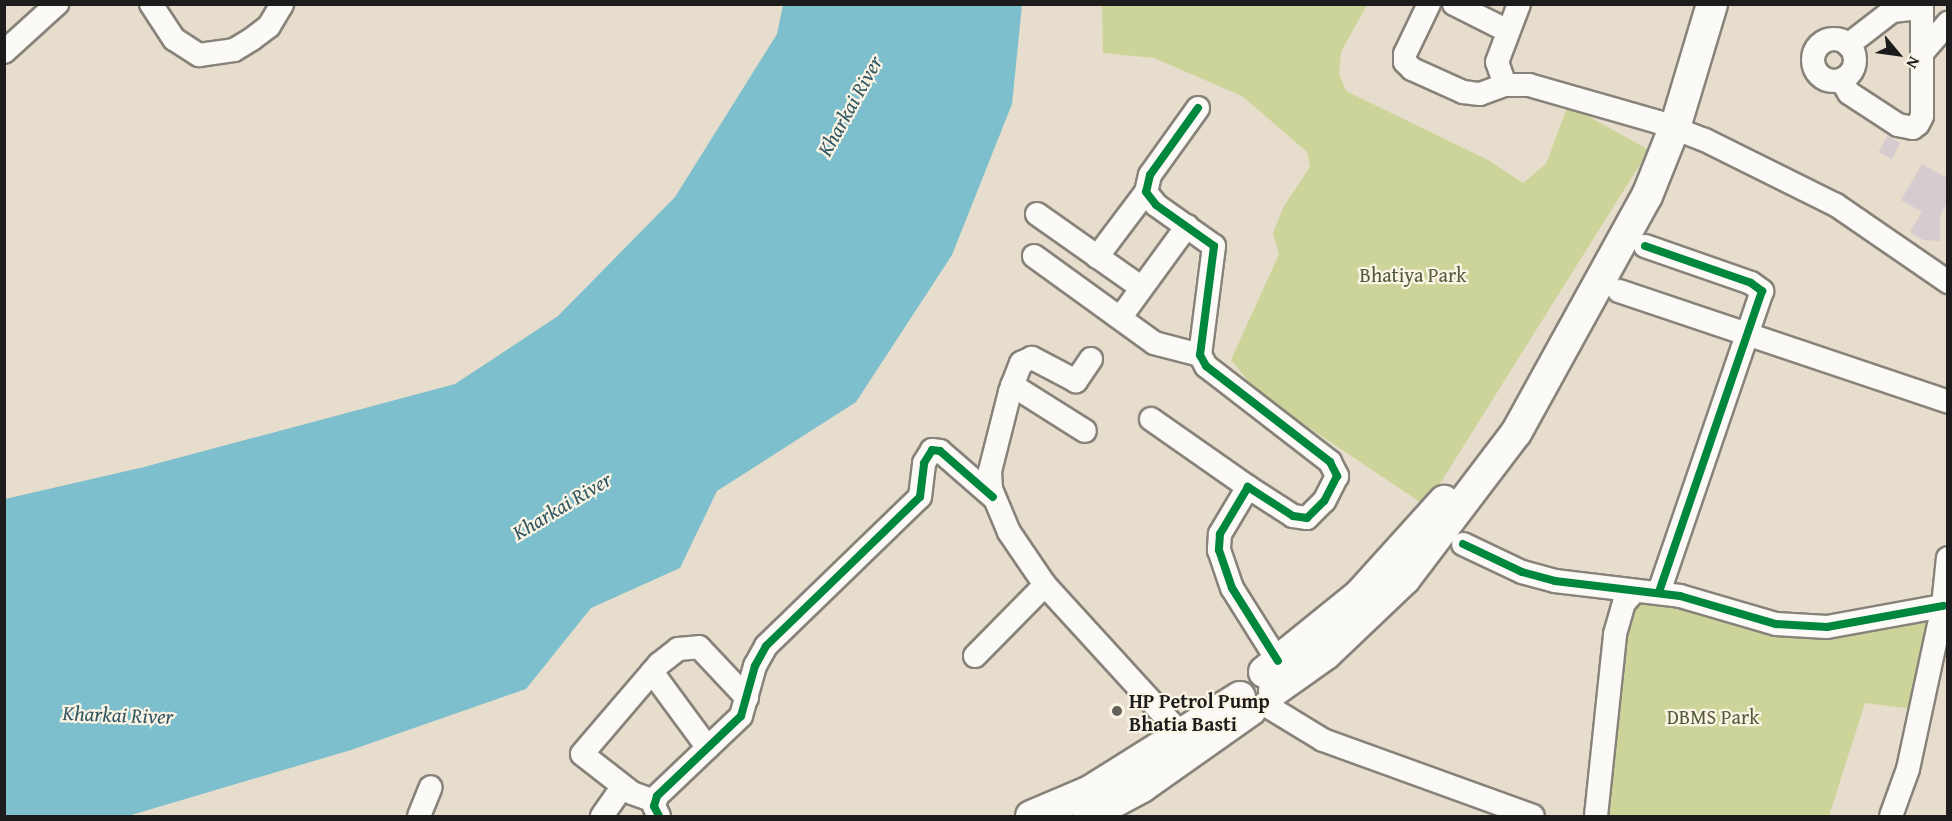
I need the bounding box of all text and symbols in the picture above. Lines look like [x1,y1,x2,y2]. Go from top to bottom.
north arrow [1868,24,1928,84]
water label: Kharkai River [812,51,888,161]
text: N [1901,52,1927,73]
park label: Bhatiya Park [1360,262,1466,286]
water label: Kharkai River [508,467,616,545]
place label: HP Petrol Pump Bhatia Basti [1129,688,1270,735]
water label: Kharkai River [62,700,174,730]
marker: HP Petrol Pump Bhatia Basti [1110,704,1124,718]
park label: DBMS Park [1667,704,1759,728]

